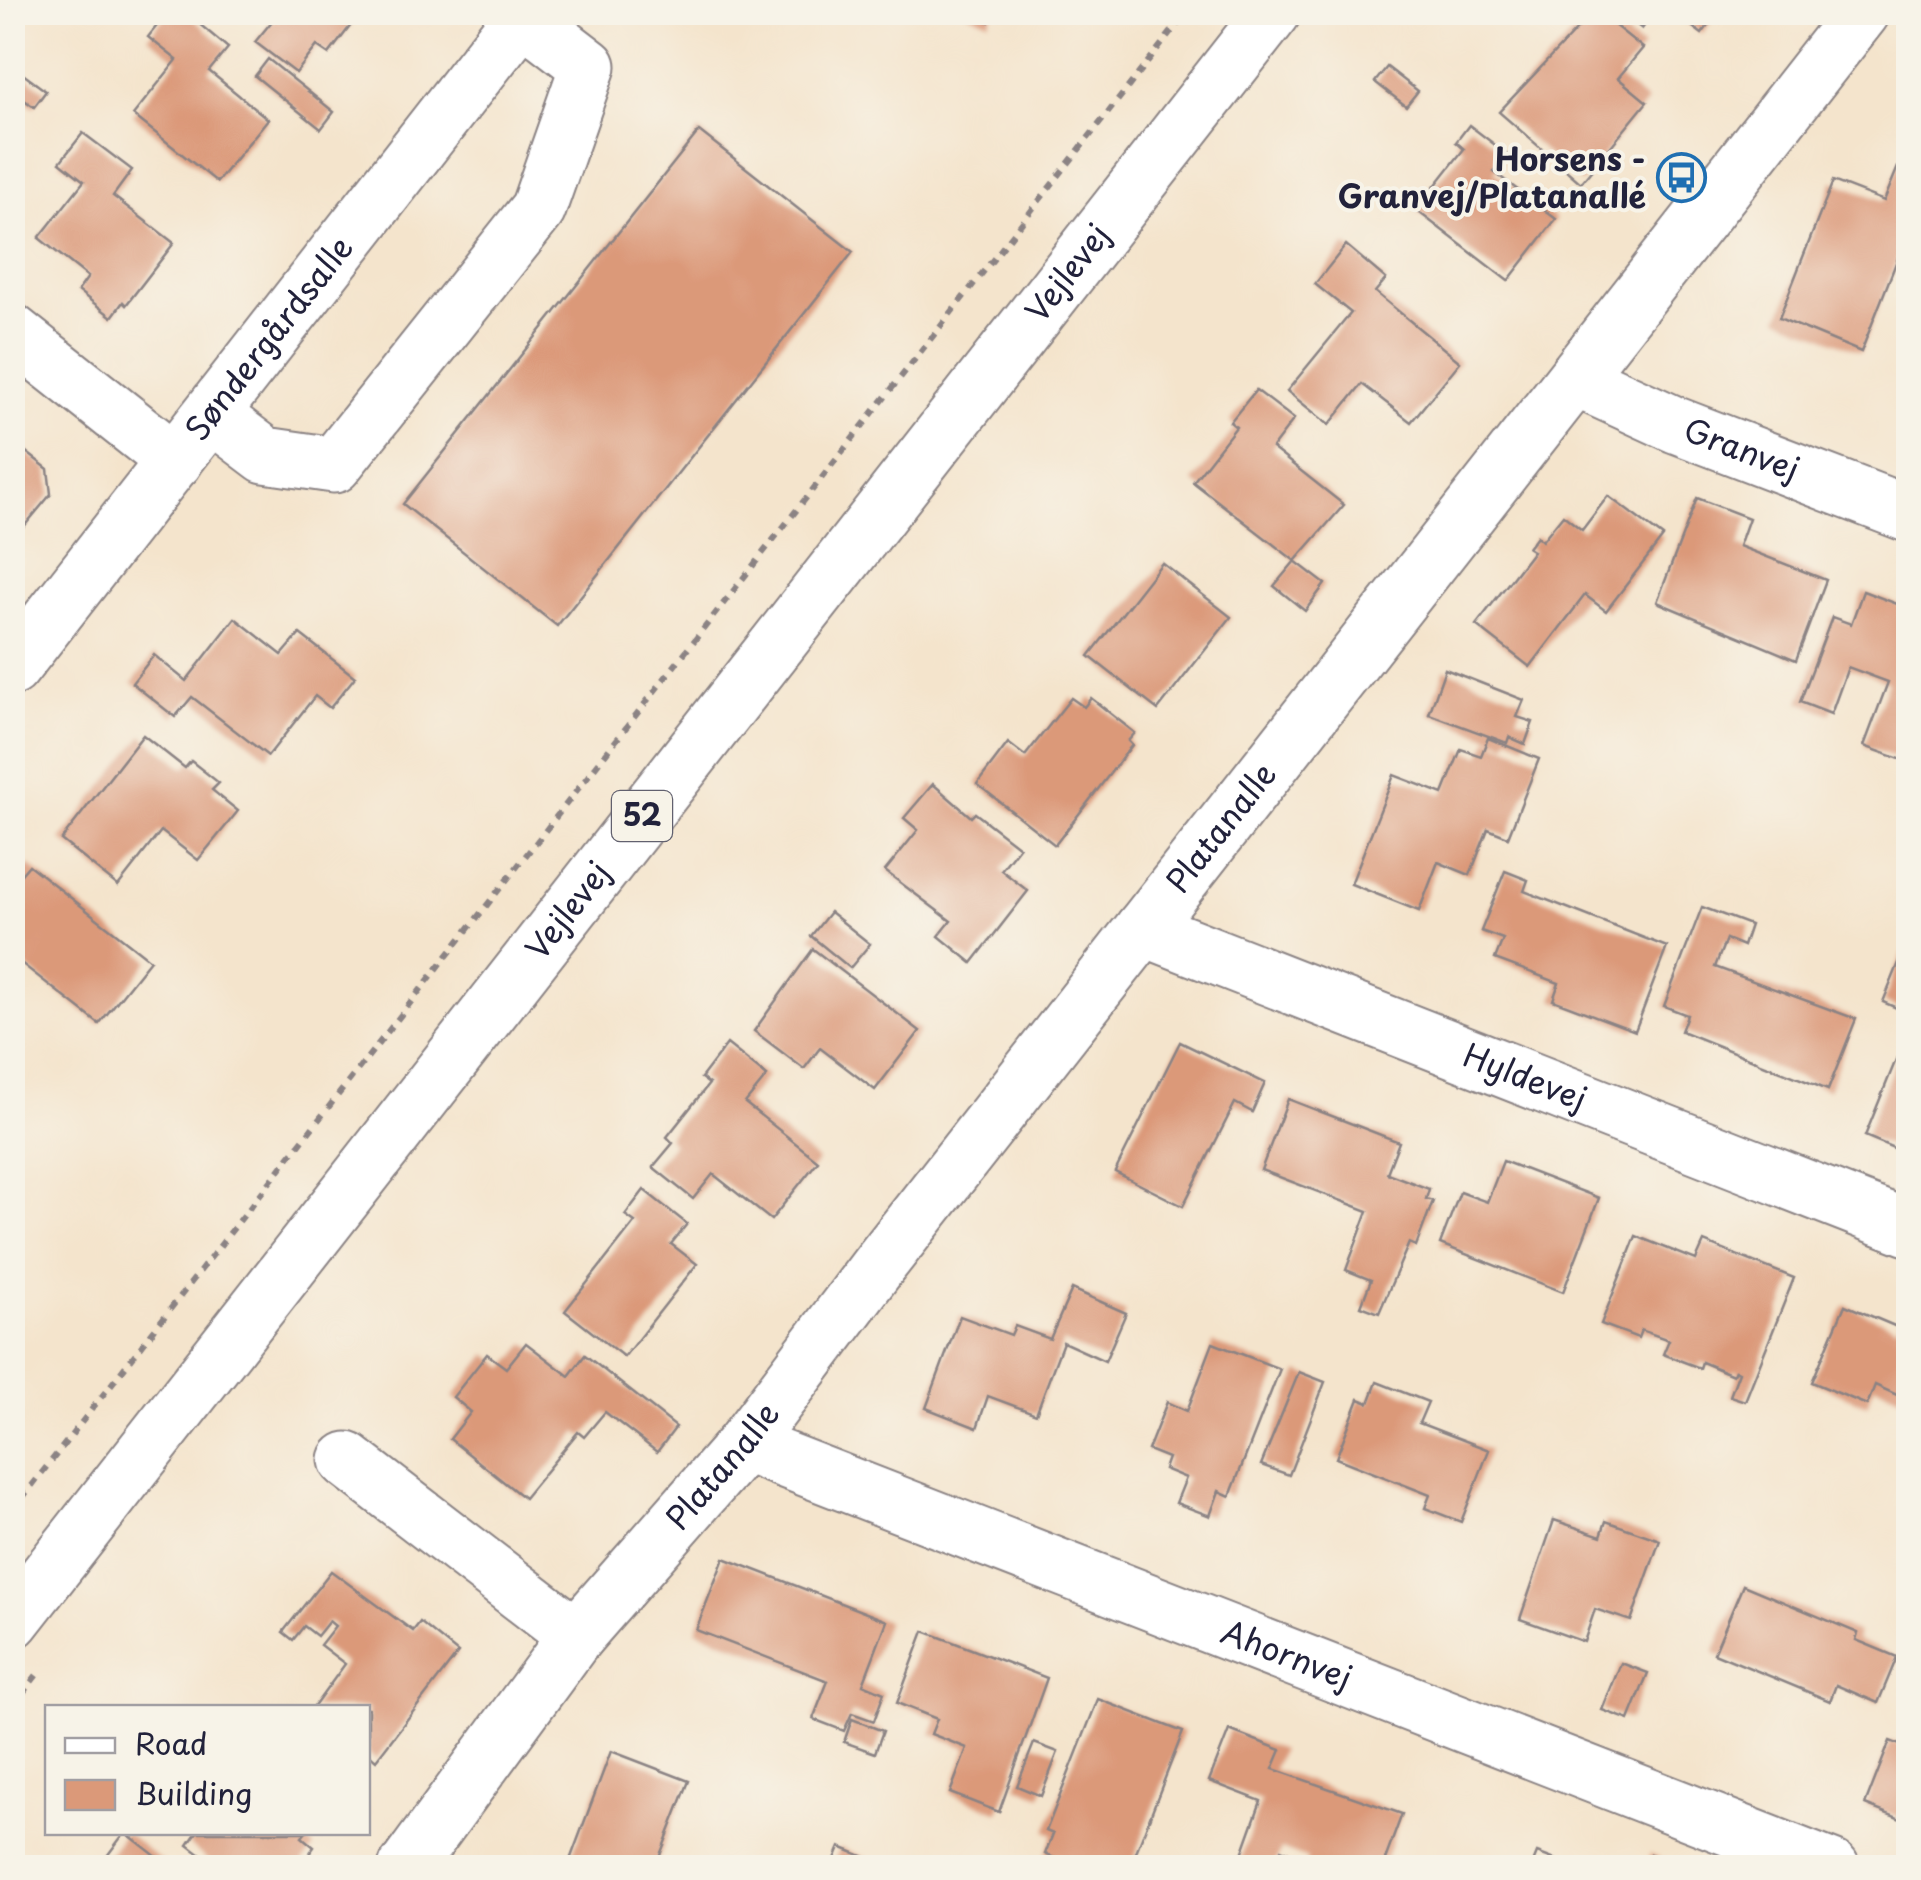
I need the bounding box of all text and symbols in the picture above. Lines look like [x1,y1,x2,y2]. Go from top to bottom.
place label: Horsens - Granvej/Platanallé [1337,134,1646,219]
bus stop icon: Horsens - Granvej/Platanallé [1655,152,1707,204]
street label: Vejlevej [1013,213,1120,332]
street label: Søndergårdsalle [173,225,363,450]
street label: Granvej [1677,404,1807,492]
street label: Platanalle [1153,751,1286,902]
road number: 52 [612,791,672,841]
street label: Vejlevej [513,850,621,969]
street label: Hyldevej [1457,1030,1594,1122]
street label: Platanalle [653,1391,789,1540]
street label: Ahornvej [1215,1606,1359,1701]
legend [45,1705,370,1835]
text: Road [135,1720,208,1765]
text: Building [135,1770,252,1815]

